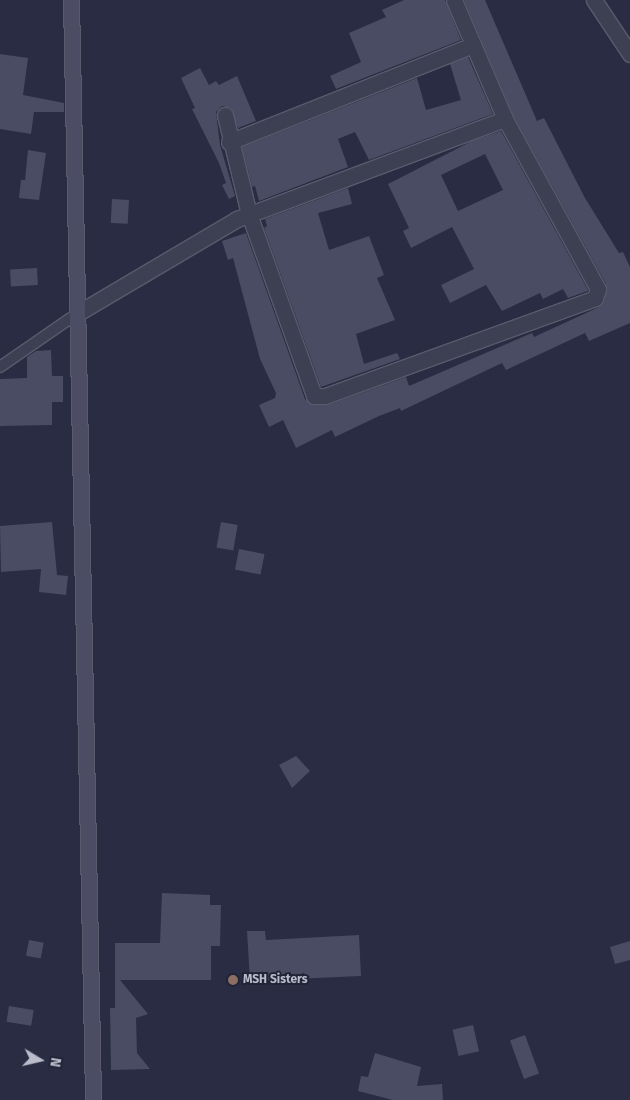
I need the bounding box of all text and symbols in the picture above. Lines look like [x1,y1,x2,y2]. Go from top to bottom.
place label: MSH Sisters [243,973,307,987]
marker: MSH Sisters [227,974,239,986]
north arrow [15,1035,65,1085]
text: N [46,1056,64,1068]

